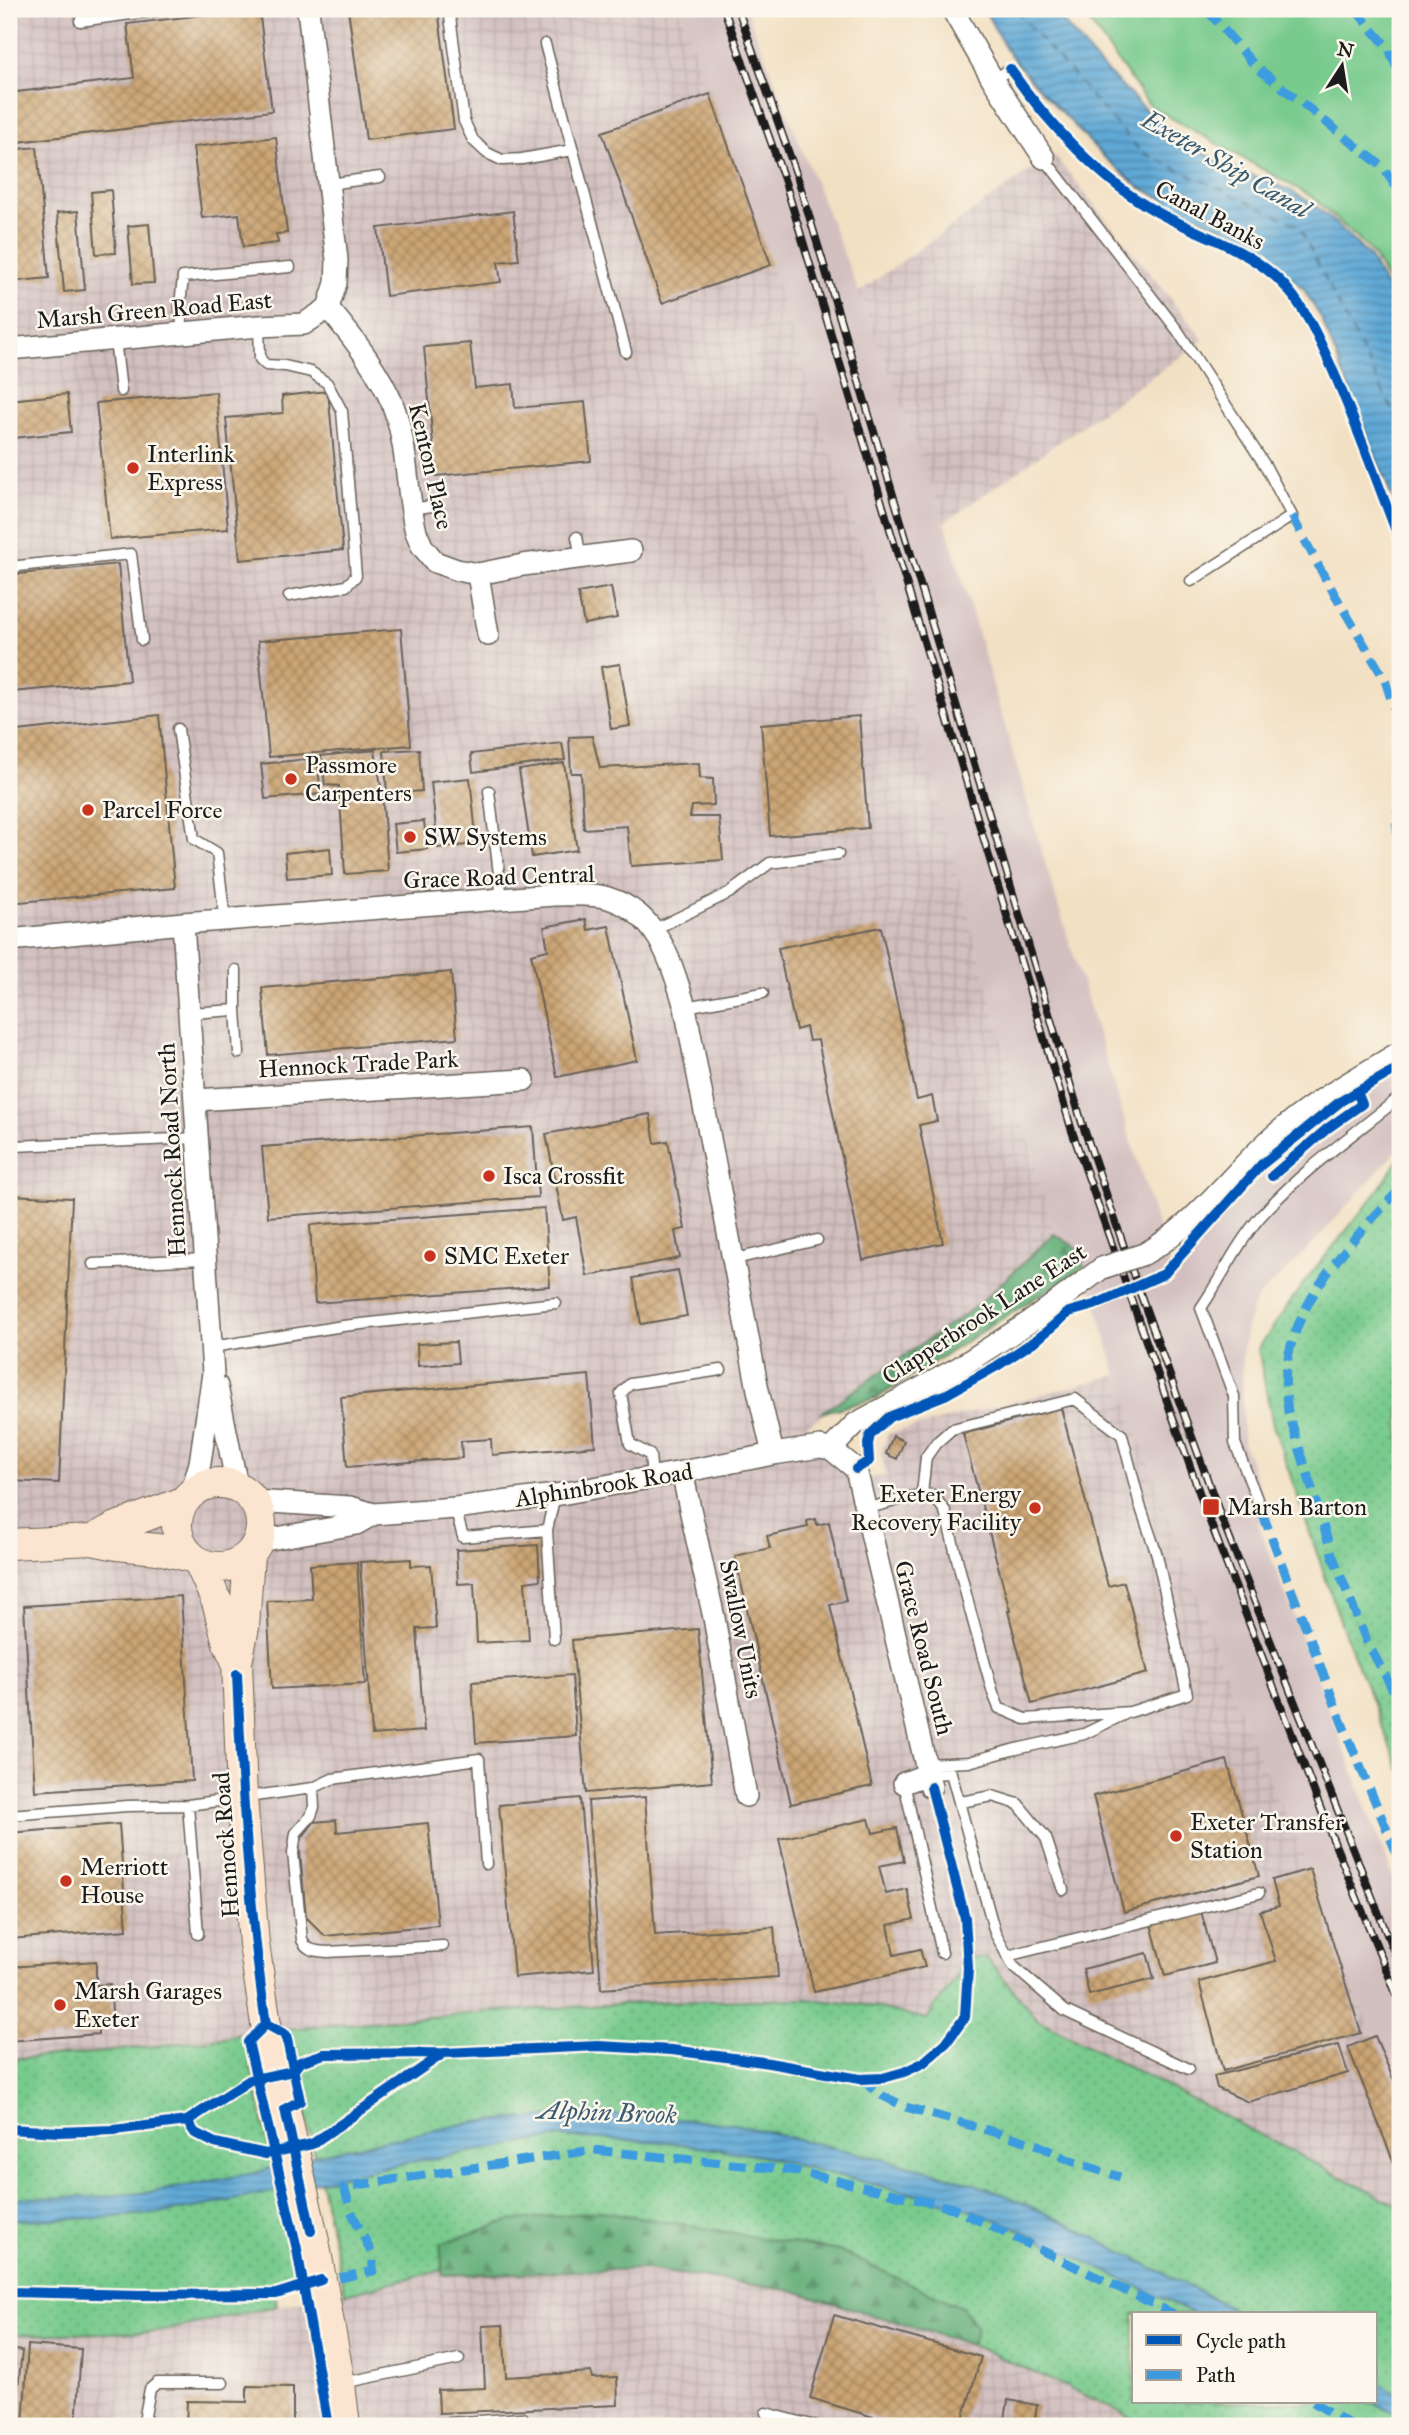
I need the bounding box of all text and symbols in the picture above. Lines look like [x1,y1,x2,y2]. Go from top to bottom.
north arrow [1308,32,1378,102]
text: N [1335,37,1356,63]
water label: Exeter Ship Canal [1135,102,1318,227]
street label: Canal Banks [1150,174,1270,256]
street label: Marsh Green Road East [35,285,274,335]
street label: Kenton Place [402,400,460,532]
place label: Interlink Express [147,439,236,497]
marker: Interlink Express [125,460,141,476]
place label: Passmore Carpenters [305,750,412,808]
marker: Passmore Carpenters [283,771,299,787]
place label: Parcel Force [102,795,222,825]
marker: Parcel Force [80,802,96,818]
place label: SW Systems [424,822,547,852]
marker: SW Systems [402,829,418,845]
street label: Grace Road Central [403,859,596,895]
street label: Hennock Road North [151,1042,193,1258]
street label: Hennock Trade Park [257,1044,460,1084]
place label: Isca Crossfit [503,1161,625,1191]
marker: Isca Crossfit [481,1168,497,1184]
street label: Clapperbrook Lane East [876,1236,1092,1391]
place label: SMC Exeter [444,1241,569,1271]
marker: SMC Exeter [422,1248,438,1264]
street label: Alphinbrook Road [512,1456,695,1514]
place label: Exeter Energy Recovery Facility [851,1479,1022,1537]
place label: Marsh Barton [1227,1492,1367,1522]
marker: Marsh Barton [1201,1497,1221,1517]
marker: Exeter Energy Recovery Facility [1027,1500,1043,1516]
street label: Swallow Units [713,1557,769,1701]
street label: Grace Road South [888,1558,960,1738]
street label: Hennock Road [206,1771,246,1919]
place label: Exeter Transfer Station [1190,1807,1344,1865]
marker: Exeter Transfer Station [1168,1828,1184,1844]
place label: Merriott House [80,1852,169,1910]
marker: Merriott House [58,1873,74,1889]
place label: Marsh Garages Exeter [74,1976,222,2034]
marker: Marsh Garages Exeter [52,1997,68,2013]
water label: Alphin Brook [534,2093,678,2131]
legend [1132,2312,1378,2404]
text: Cycle path [1196,2328,1287,2354]
text: Path [1196,2362,1236,2388]

